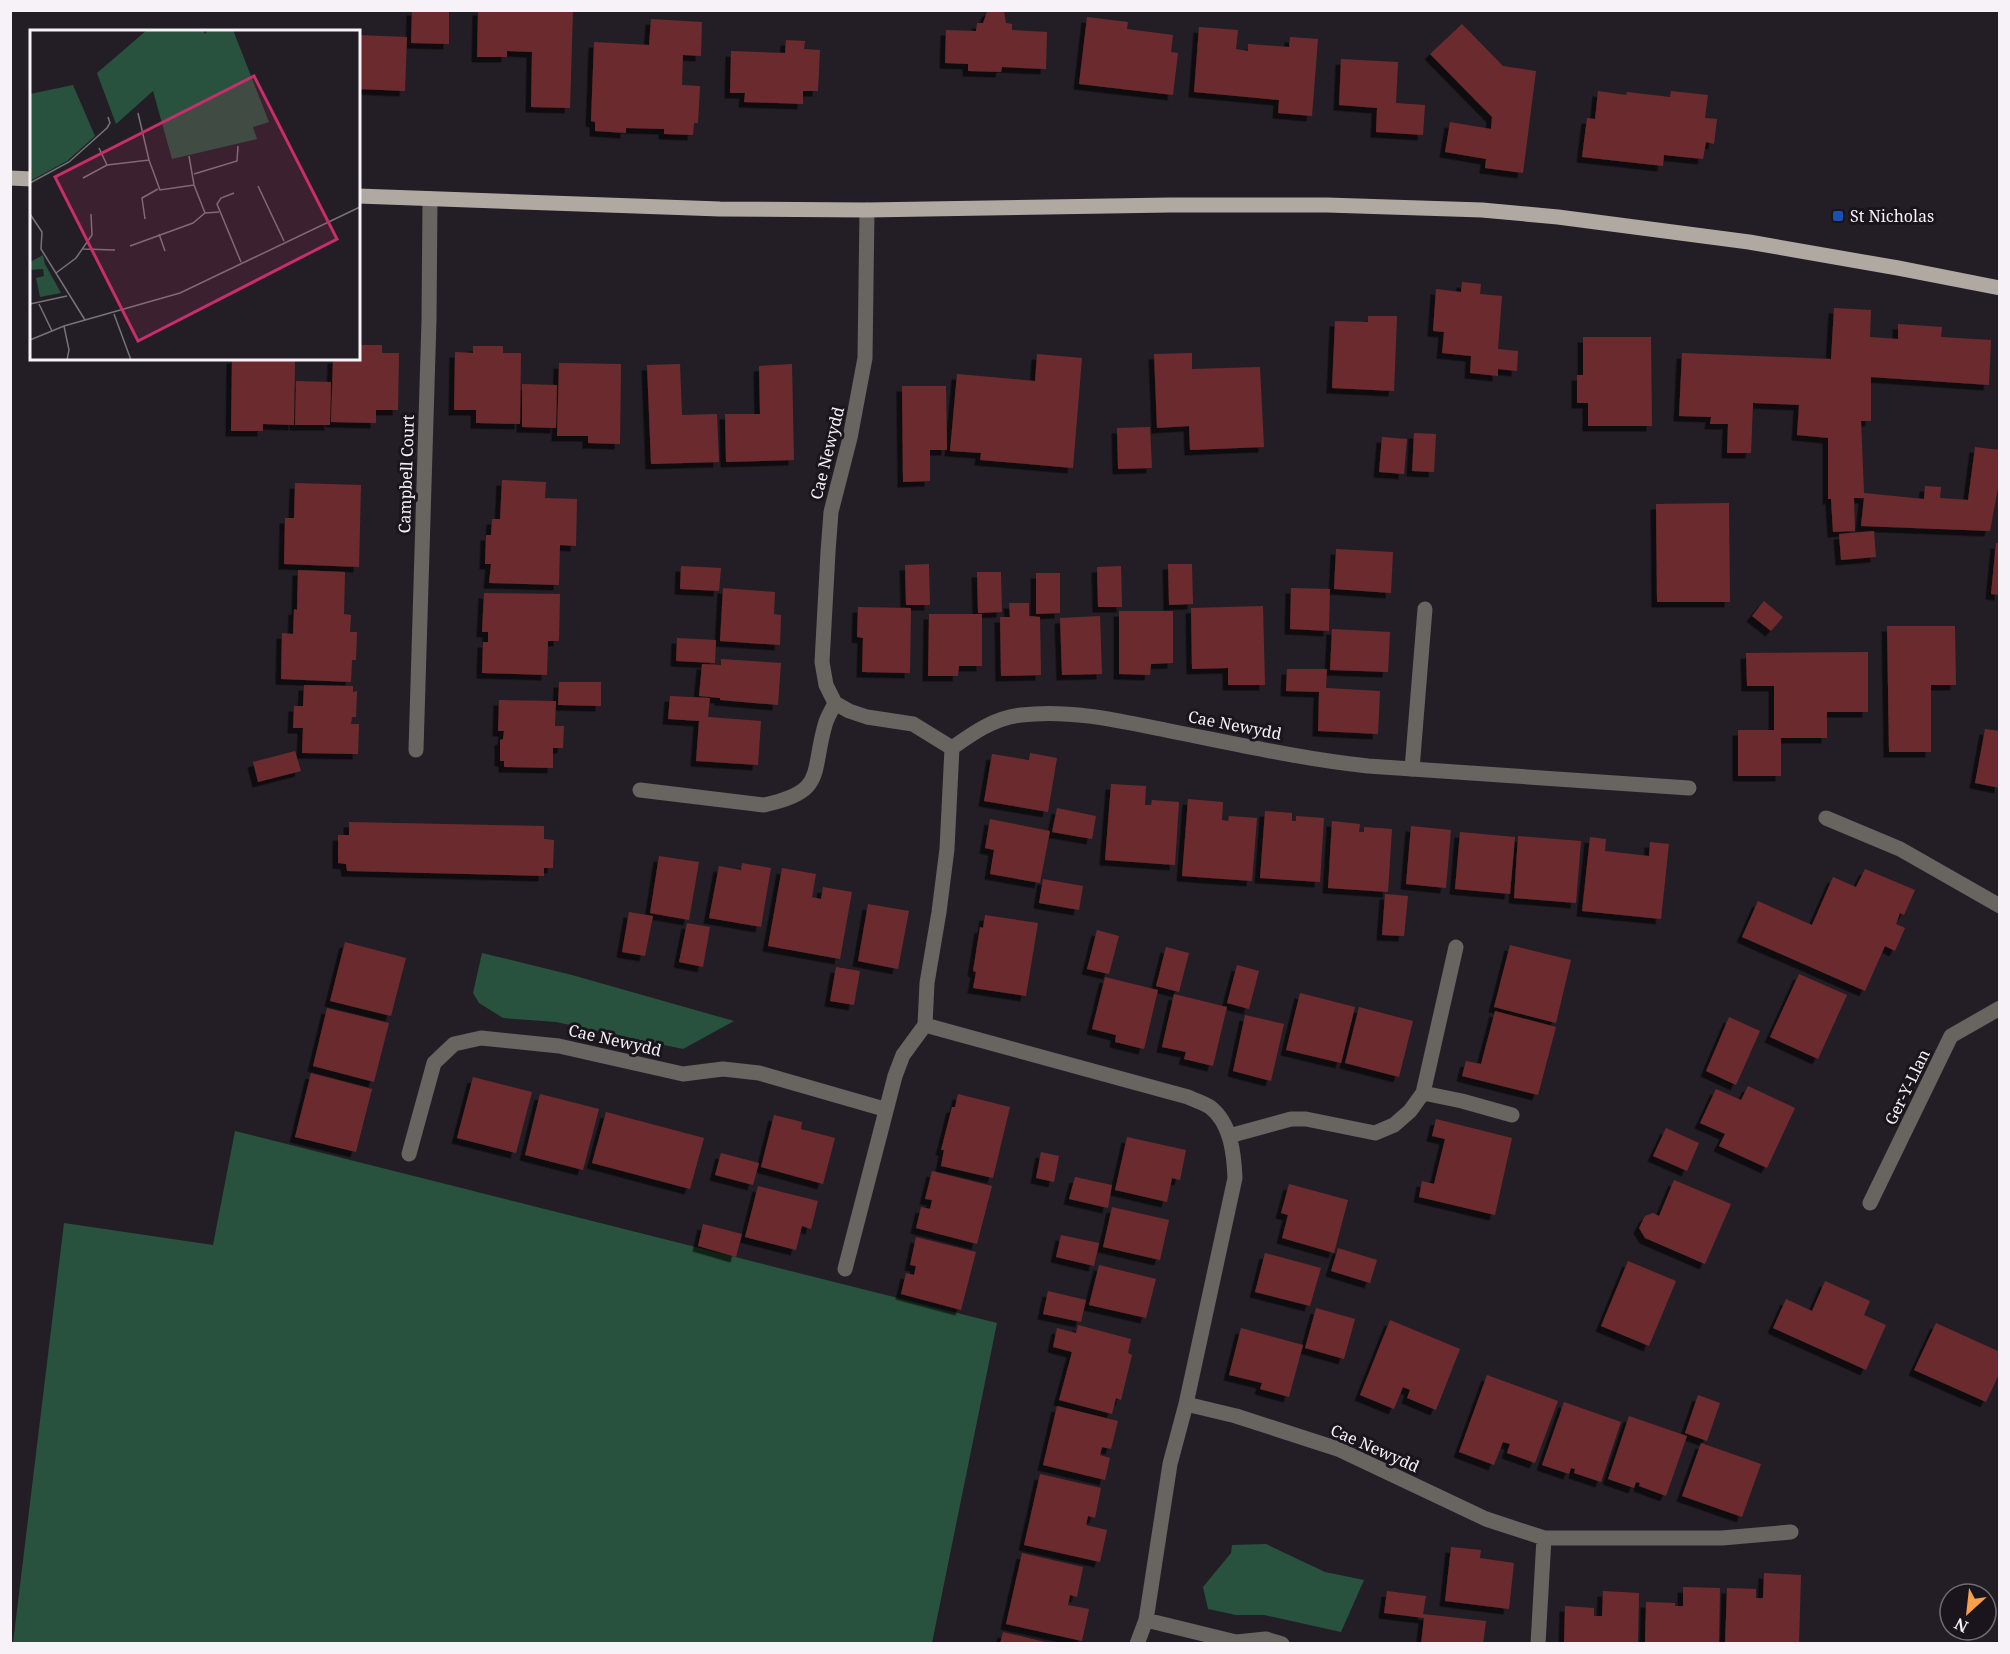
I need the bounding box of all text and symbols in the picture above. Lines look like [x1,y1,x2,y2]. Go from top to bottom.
inset map [30,30,360,360]
place label: St Nicholas [1850,205,1934,227]
marker: St Nicholas [1831,209,1845,223]
street label: Cae Newydd [805,404,849,502]
street label: Campbell Court [393,414,419,534]
street label: Cae Newydd [1186,705,1284,745]
street label: Cae Newydd [566,1019,664,1061]
street label: Ger-Y-Llan [1879,1045,1935,1129]
street label: Cae Newydd [1327,1419,1423,1477]
north arrow [1938,1582,1998,1642]
text: N [1950,1613,1972,1638]

